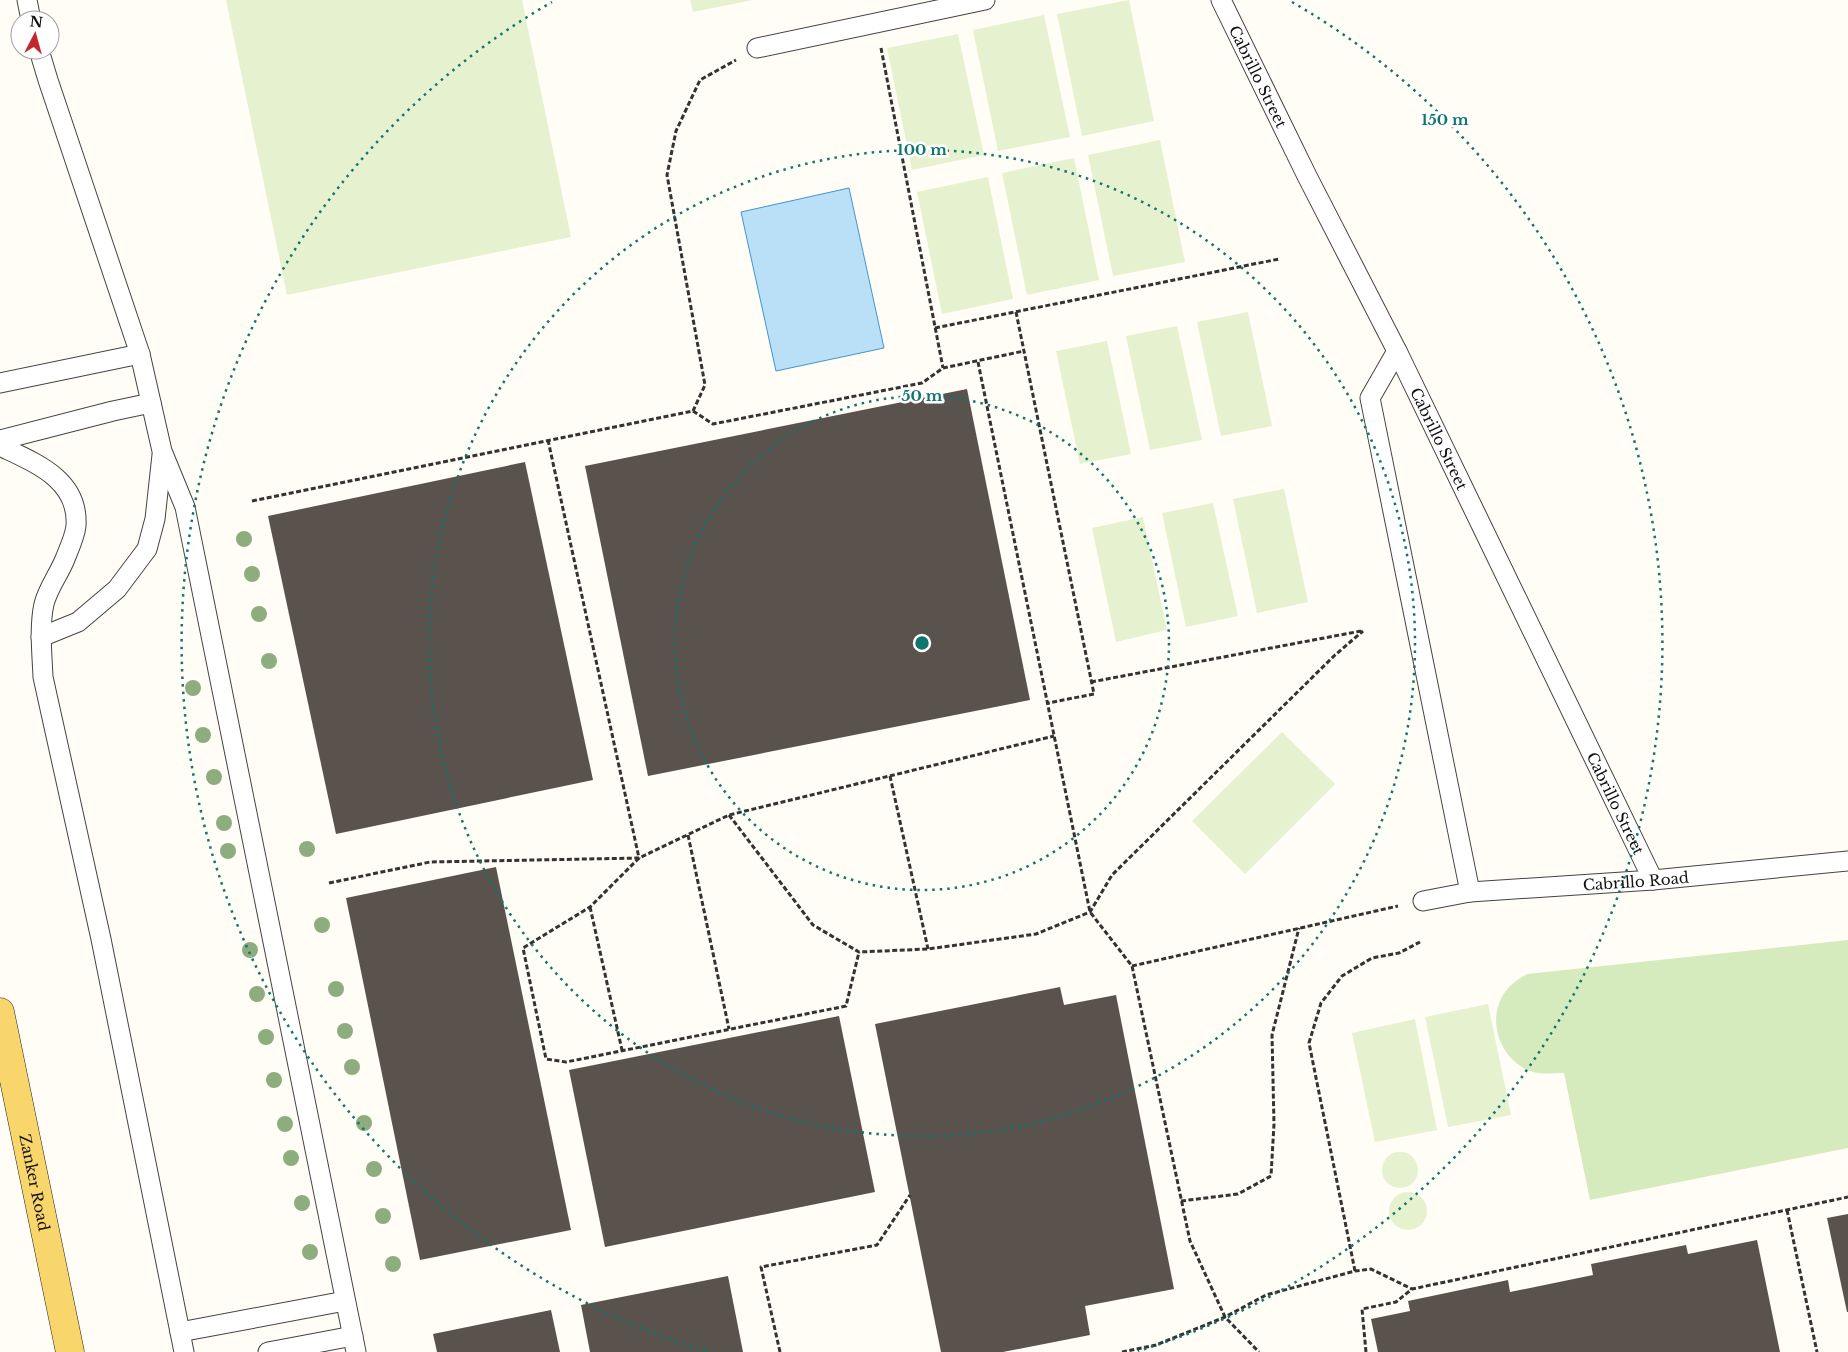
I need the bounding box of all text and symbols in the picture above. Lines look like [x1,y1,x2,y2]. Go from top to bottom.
north arrow [10,10,60,60]
text: N [29,12,44,32]
street label: Cabrillo Street [1225,22,1291,131]
text: 150 m [1421,110,1469,129]
text: 100 m [897,140,947,159]
street label: Cabrillo Street [1407,384,1472,493]
text: 50 m [902,386,943,405]
centre of rings [913,634,931,652]
street label: Cabrillo Street [1583,749,1649,858]
street label: Cabrillo Road [1582,867,1690,894]
street label: Zanker Road [16,1132,54,1233]

